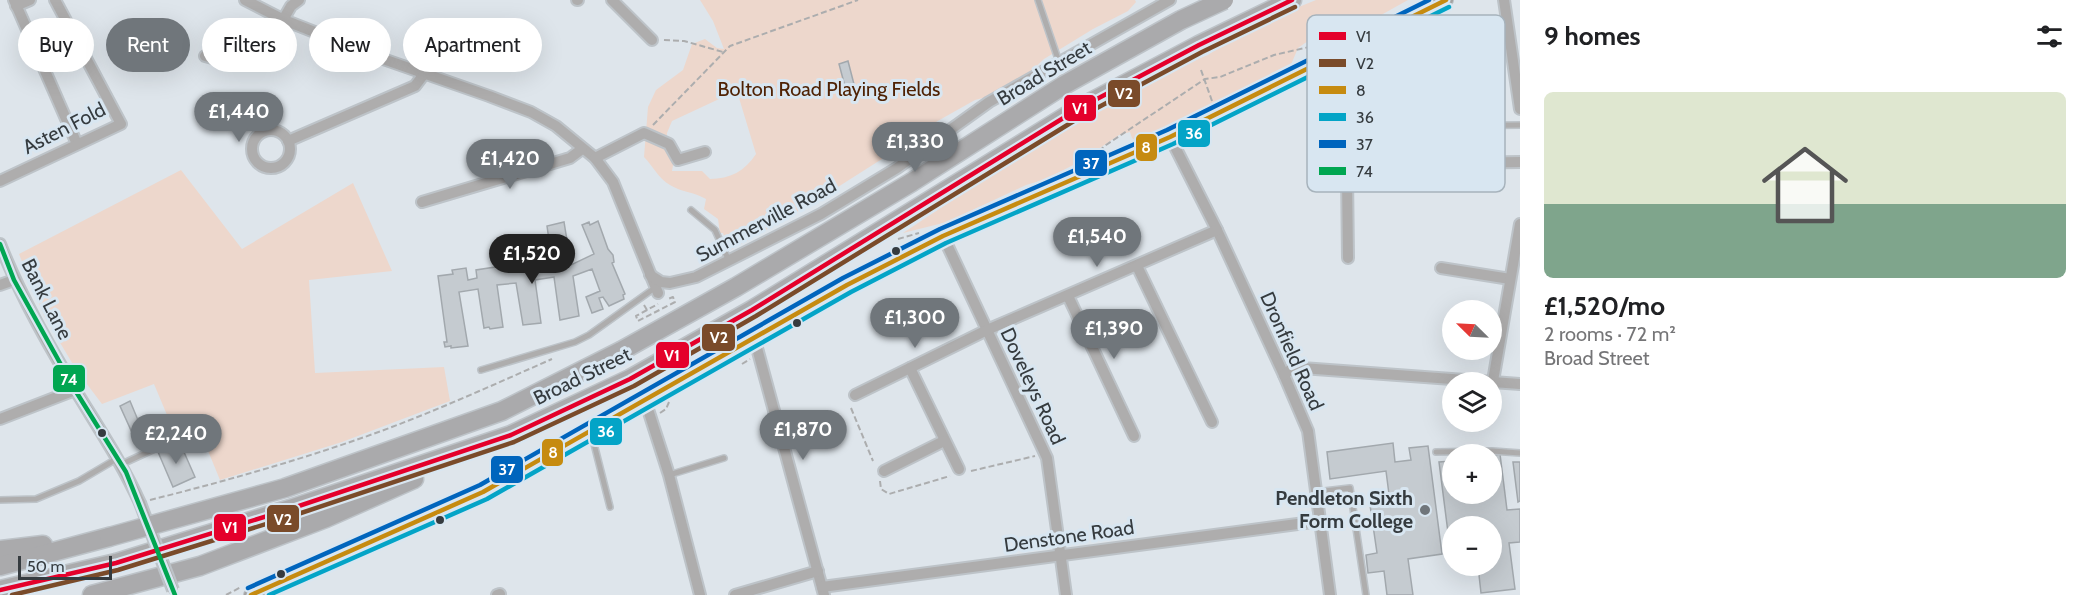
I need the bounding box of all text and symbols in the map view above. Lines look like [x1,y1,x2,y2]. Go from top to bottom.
legend [1307,15,1505,192]
chip: Buy [18,18,94,72]
chip: Rent [106,18,190,72]
chip: Filters [202,18,297,72]
chip: New [309,18,391,72]
chip: Apartment [403,18,542,72]
text: 9 homes [1544,20,1641,52]
icon: filters [2033,20,2066,53]
text: V1 [1356,27,1371,46]
street label: Broad Street [993,35,1096,110]
text: V2 [1356,54,1374,73]
park label: Bolton Road Playing Fields [718,77,940,101]
line badge: V2 [1107,79,1141,108]
text: 8 [1356,81,1366,100]
text: V2 [1115,84,1133,103]
pin: £1,440 [190,92,288,143]
line badge: V1 [1063,94,1097,122]
street label: Asten Fold [19,97,109,159]
text: £1,440 [208,99,270,123]
text: V1 [1072,99,1088,118]
text: 36 [1356,108,1374,127]
line badge: 36 [1177,119,1211,148]
pin: £1,330 [866,122,964,173]
text: 36 [1185,124,1203,143]
text: £1,330 [886,129,944,153]
icon: home [1751,131,1859,239]
line badge: 8 [1135,133,1158,162]
text: 37 [1356,135,1373,154]
text: 8 [1141,138,1151,157]
pin: £1,420 [461,139,559,190]
text: £1,420 [480,146,540,170]
line badge: 37 [1074,149,1108,177]
text: 37 [1083,154,1100,173]
text: 74 [1356,162,1373,181]
street label: Summerville Road [692,173,840,267]
pin: £1,540 [1048,217,1146,268]
text: £1,540 [1067,224,1127,248]
pin: £1,520 [483,234,581,285]
text: £1,520 [503,241,561,265]
unlabelled marker [890,245,902,257]
street label: Bank Lane [17,255,77,343]
street label: Dronfield Road [1255,288,1329,414]
text: £1,520/mo [1544,290,1665,322]
pin: £1,300 [866,298,964,349]
north arrow [1442,300,1502,360]
map controls [1442,300,1502,576]
text: £1,300 [884,305,946,329]
pin: £1,390 [1065,309,1163,360]
text: £1,390 [1085,316,1143,340]
unlabelled marker [791,317,803,329]
text: 2 rooms · 72 m² [1544,322,1676,346]
line badge: V2 [701,323,736,352]
street label: Doveleys Road [995,324,1071,448]
text: V2 [710,328,728,347]
line badge: V1 [655,341,690,369]
street label: Broad Street [529,342,635,410]
text: V1 [664,346,680,365]
text: Broad Street [1544,346,1649,370]
line badge: 74 [52,364,86,393]
text: 74 [60,370,78,389]
button: layers [1442,372,1502,432]
pin: £1,870 [754,410,852,461]
pin: £2,240 [127,414,225,465]
line badge: 36 [589,417,623,446]
text: £1,870 [774,417,832,441]
text: £2,240 [145,421,207,445]
text: 36 [597,422,615,441]
unlabelled marker [96,427,108,439]
line badge: 8 [541,438,564,467]
text: 8 [548,443,558,462]
button: + [1442,444,1502,504]
line badge: 37 [490,455,524,484]
text: 37 [499,460,516,479]
place label: Pendleton Sixth Form College [1275,486,1413,533]
marker: Pendleton Sixth Form College [1418,503,1432,517]
line badge: V2 [266,504,300,533]
text: V2 [274,510,292,529]
line badge: V1 [213,513,247,542]
unlabelled marker [434,514,446,526]
street label: Denstone Road [1002,515,1136,557]
button: − [1442,516,1502,576]
text: V1 [222,518,238,537]
scale bar [18,553,112,580]
text: 50 m [27,557,64,576]
unlabelled marker [275,568,287,580]

